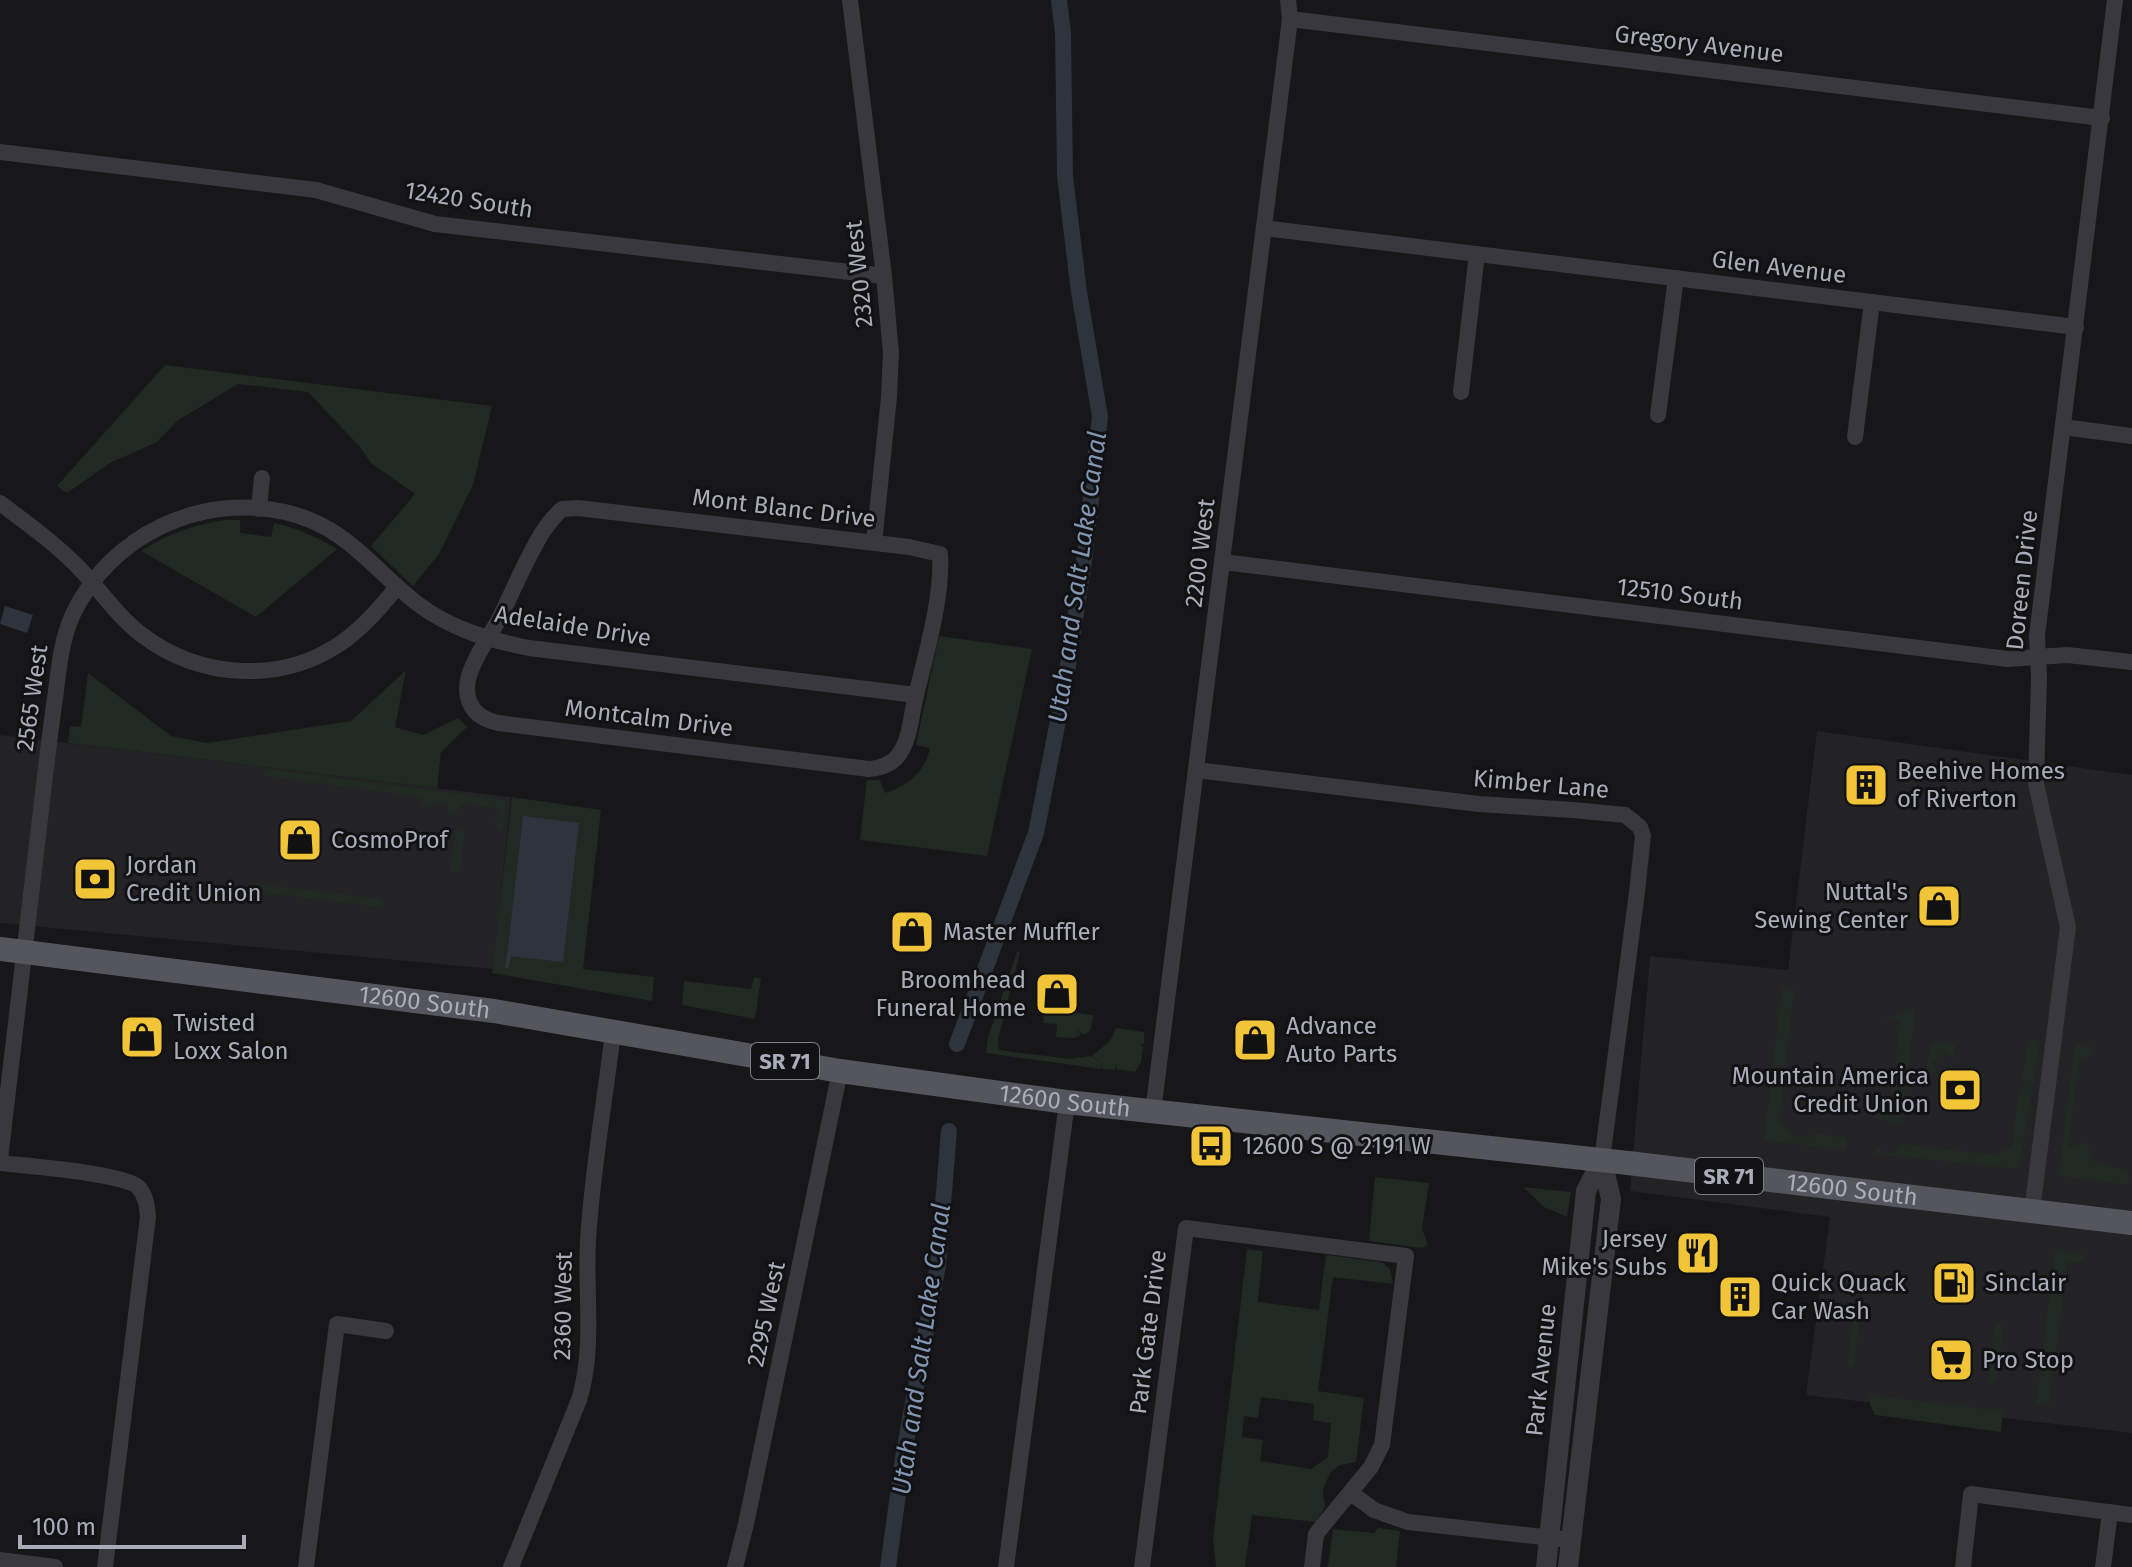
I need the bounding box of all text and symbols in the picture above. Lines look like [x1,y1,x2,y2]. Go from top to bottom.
street label: Gregory Avenue [1613,20,1785,68]
street label: 12420 South [403,176,535,224]
street label: 2320 West [839,219,879,329]
street label: Glen Avenue [1710,245,1848,289]
water label: Utah and Salt Lake Canal [1042,429,1113,725]
street label: Mont Blanc Drive [691,483,877,533]
street label: 2200 West [1179,497,1221,609]
street label: Doreen Drive [2001,508,2043,652]
street label: 12510 South [1615,572,1745,616]
street label: Adelaide Drive [493,600,653,652]
street label: 2565 West [11,642,53,753]
street label: Montcalm Drive [563,694,735,742]
place label: Beehive Homes of Riverton [1897,757,2065,813]
building icon: Beehive Homes of Riverton [1842,761,1890,809]
street label: Kimber Lane [1472,764,1610,804]
shop icon: CosmoProf [276,816,324,864]
place label: CosmoProf [331,826,450,854]
place label: Jordan Credit Union [126,851,262,907]
bank icon: Jordan Credit Union [71,855,119,903]
place label: Nuttal's Sewing Center [1754,878,1909,934]
shop icon: Nuttal's Sewing Center [1915,882,1963,930]
shop icon: Master Muffler [888,908,936,956]
place label: Master Muffler [943,918,1101,946]
place label: Broomhead Funeral Home [875,966,1026,1022]
shop icon: Broomhead Funeral Home [1033,970,1081,1018]
street label: 12600 South [357,980,492,1024]
place label: Twisted Loxx Salon [173,1009,289,1065]
place label: Advance Auto Parts [1286,1012,1397,1068]
shop icon: Twisted Loxx Salon [118,1013,166,1061]
shop icon: Advance Auto Parts [1231,1016,1279,1064]
road number: SR 71 [751,1043,819,1079]
place label: Mountain America Credit Union [1732,1062,1929,1118]
bank icon: Mountain America Credit Union [1936,1066,1984,1114]
street label: 12600 South [998,1079,1132,1123]
bus stop icon: 12600 S @ 2191 W [1187,1122,1235,1170]
place label: 12600 S @ 2191 W [1242,1132,1431,1160]
road number: SR 71 [1695,1158,1763,1194]
street label: 12600 South [1785,1168,1919,1211]
water label: Utah and Salt Lake Canal [886,1201,957,1497]
place label: Jersey Mike's Subs [1542,1225,1667,1281]
restaurant icon: Jersey Mike's Subs [1674,1229,1722,1277]
street label: Park Gate Drive [1124,1248,1172,1416]
street label: 2360 West [548,1251,578,1361]
street label: 2295 West [741,1258,791,1369]
fuel station icon: Sinclair [1930,1259,1978,1307]
place label: Quick Quack Car Wash [1771,1269,1907,1325]
place label: Sinclair [1985,1269,2067,1297]
building icon: Quick Quack Car Wash [1716,1273,1764,1321]
street label: Park Avenue [1520,1302,1562,1438]
supermarket icon: Pro Stop [1927,1336,1975,1384]
place label: Pro Stop [1982,1346,2074,1374]
scale bar [20,1499,244,1549]
text: 100 m [32,1513,96,1541]

